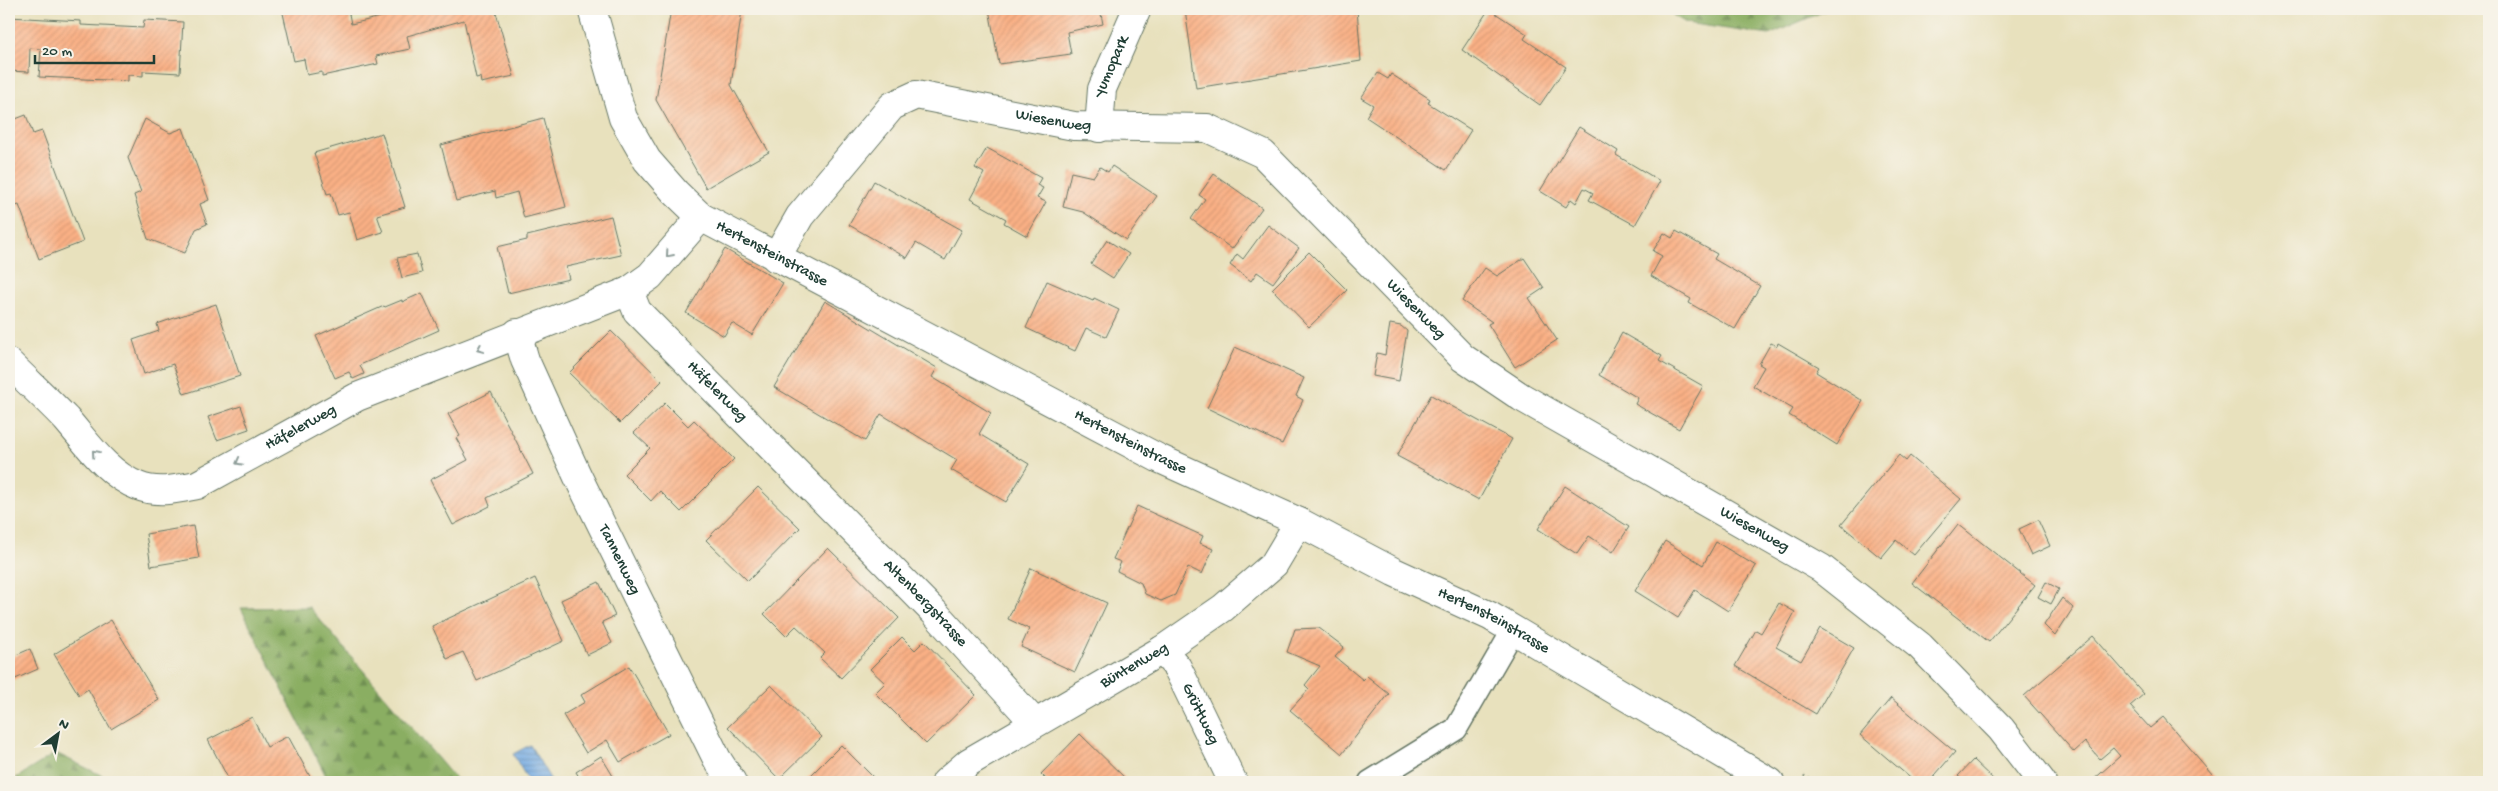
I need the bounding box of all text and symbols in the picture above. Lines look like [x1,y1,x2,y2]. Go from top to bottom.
street label: Yumopark [1092,31,1134,99]
scale bar [35,32,154,64]
text: 20 m [42,43,72,61]
street label: Wiesenweg [1014,105,1091,136]
street label: Hertensteinstrasse [712,217,832,292]
one-way arrow [666,248,675,257]
street label: Wiesenweg [1382,276,1449,344]
one-way arrow [476,342,485,353]
street label: Häfelerweg [682,357,751,426]
street label: Häfelerweg [262,401,340,455]
street label: Hertensteinstrasse [1070,406,1190,479]
one-way arrow [92,449,101,458]
one-way arrow [235,456,244,466]
street label: Wiesenweg [1716,503,1792,557]
street label: Tannenweg [593,521,644,598]
street label: Altenbergstrasse [879,556,971,652]
street label: Hertensteinstrasse [1434,584,1553,659]
street label: Büntenweg [1096,639,1172,694]
street label: Grüttweg [1177,680,1223,748]
north arrow [32,708,82,758]
text: N [55,715,72,735]

